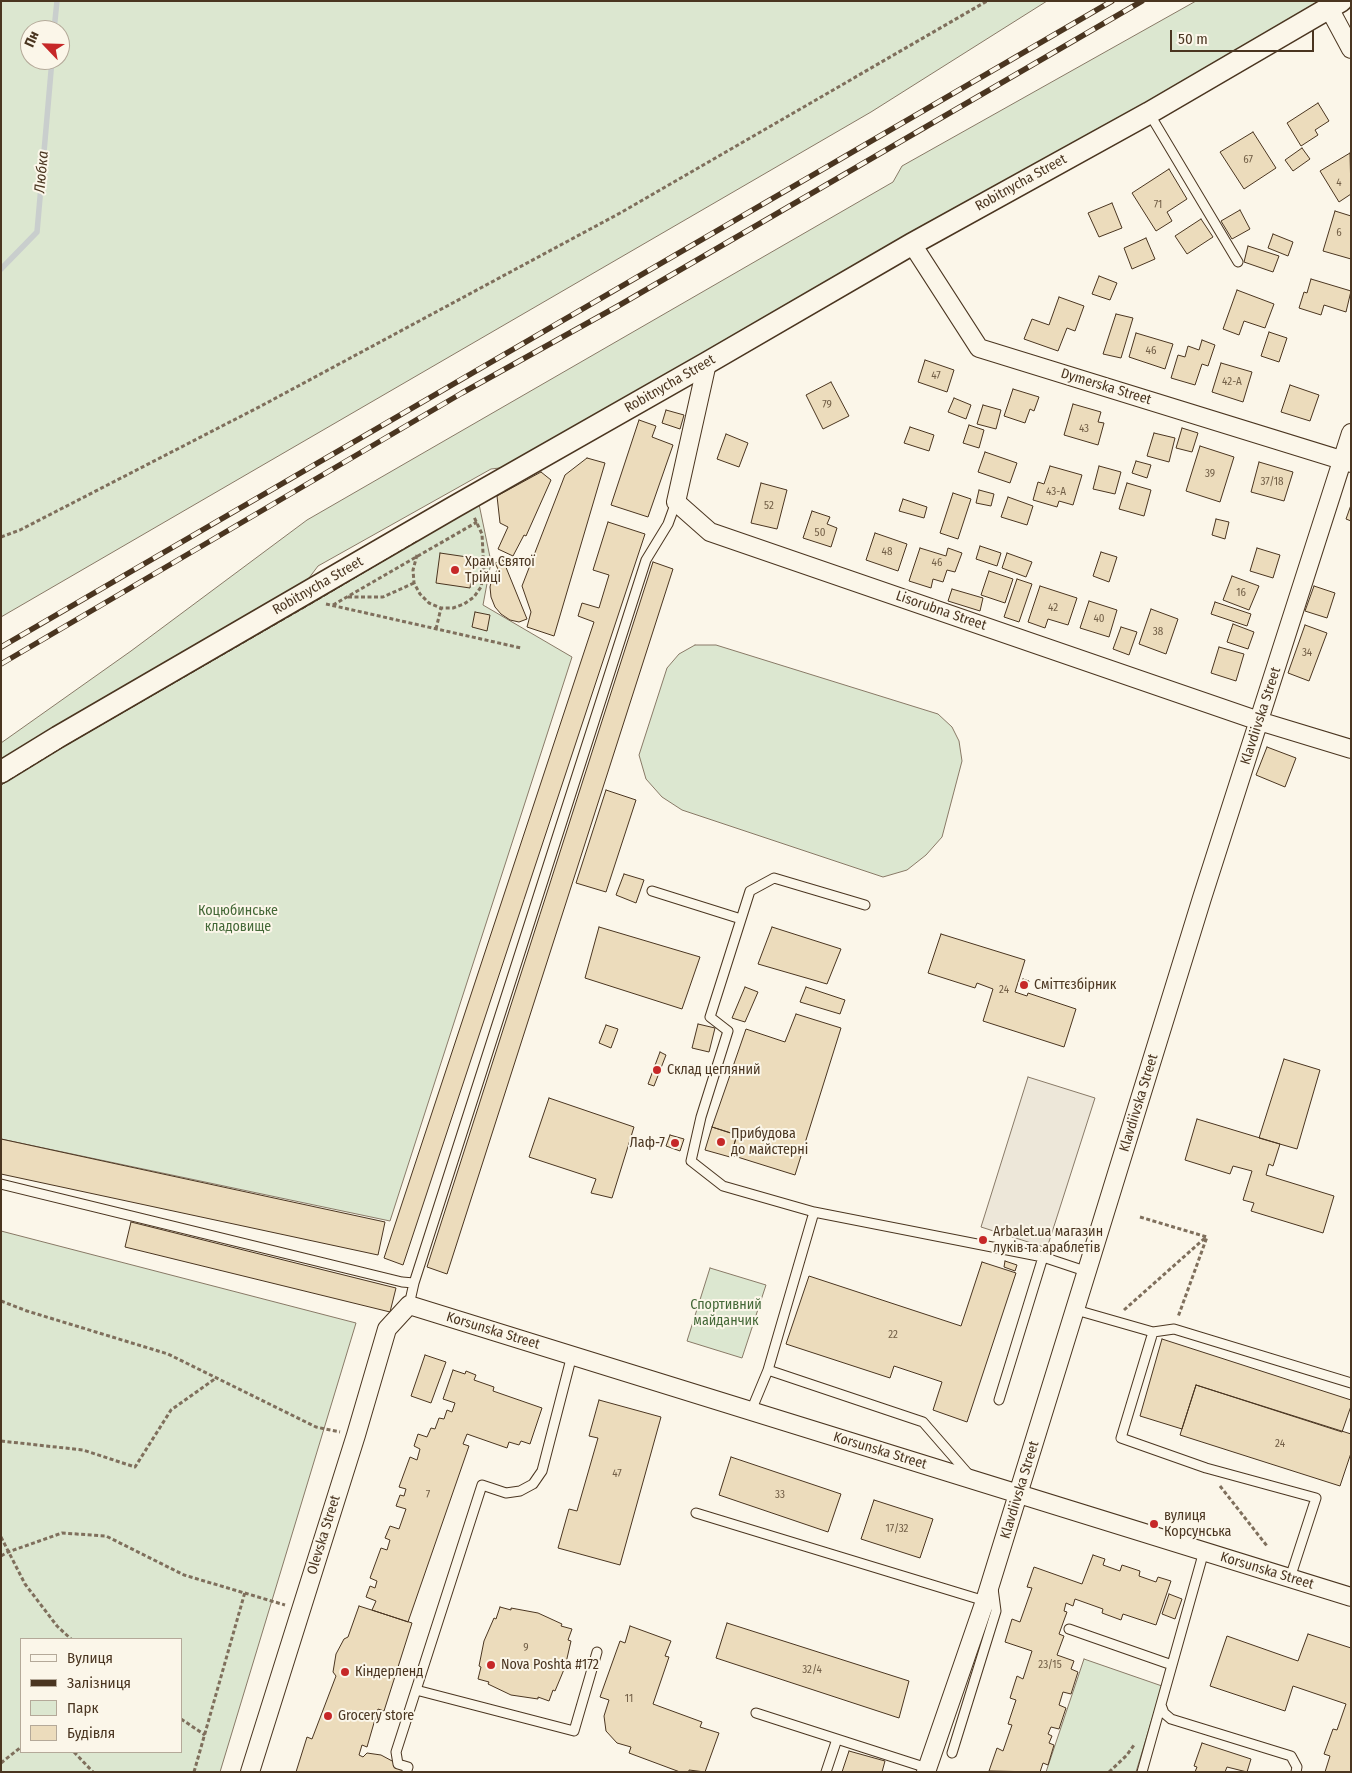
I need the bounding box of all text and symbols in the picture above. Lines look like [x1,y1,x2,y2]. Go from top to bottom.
north arrow [20,20,70,70]
scale bar [1172,20,1316,52]
text: Пн [21,28,43,50]
text: 50 m [1178,30,1208,48]
water label: Любка [31,150,53,194]
street label: Robitnycha Street [972,151,1070,215]
house number: 67 [1243,153,1253,167]
house number: 4 [1336,176,1342,190]
house number: 71 [1154,198,1162,212]
house number: 6 [1336,226,1342,240]
house number: 46 [1146,344,1156,358]
street label: Robitnycha Street [622,351,718,417]
street label: Dymerska Street [1059,365,1153,409]
house number: 47 [931,369,941,383]
house number: 42-А [1222,375,1242,389]
house number: 79 [822,398,832,412]
house number: 43 [1079,422,1089,436]
house number: 39 [1205,467,1215,481]
house number: 37/18 [1260,475,1284,489]
house number: 43-А [1046,485,1066,499]
house number: 52 [764,499,774,513]
house number: 50 [815,526,825,540]
house number: 48 [882,545,892,559]
street label: Robitnycha Street [270,553,366,619]
place label: Храм Святої Трійці [465,554,535,586]
house number: 46 [932,556,942,570]
marker: Храм Святої Трійці [449,564,461,576]
house number: 16 [1236,586,1246,600]
street label: Lisorubna Street [894,588,988,634]
house number: 42 [1048,601,1058,615]
house number: 40 [1093,612,1105,626]
house number: 38 [1153,625,1163,639]
house number: 34 [1302,646,1312,660]
street label: Klavdiivska Street [1237,665,1285,767]
park label: Коцюбинське кладовище [198,903,278,936]
place label: Сміттєзбірник [1034,977,1116,993]
marker: Сміттєзбірник [1018,979,1030,991]
house number: 24 [999,983,1009,997]
street label: Klavdiivska Street [1116,1052,1162,1154]
place label: Склад цегляний [667,1062,760,1078]
marker: Склад цегляний [651,1064,663,1076]
place label: Прибудова до майстерні [731,1126,808,1158]
place label: Лаф-7 [630,1135,665,1151]
marker: Прибудова до майстерні [715,1136,727,1148]
marker: Лаф-7 [669,1137,681,1149]
place label: Arbalet.ua магазин луків та араблетів [993,1224,1103,1256]
marker: Arbalet.ua магазин луків та араблетів [977,1234,989,1246]
park label: Спортивний майданчик [690,1297,762,1330]
street label: Korsunska Street [444,1309,542,1353]
house number: 22 [888,1328,898,1342]
street label: Korsunska Street [831,1429,929,1473]
house number: 24 [1275,1437,1285,1451]
street label: Klavdiivska Street [997,1439,1043,1541]
house number: 47 [612,1467,622,1481]
house number: 7 [426,1488,430,1502]
house number: 33 [775,1488,785,1502]
street label: Olevska Street [304,1493,344,1577]
place label: вулиця Корсунська [1164,1508,1231,1540]
marker: вулиця Корсунська [1148,1518,1160,1530]
house number: 17/32 [886,1522,908,1536]
street label: Korsunska Street [1218,1549,1316,1593]
legend [20,1638,182,1753]
house number: 9 [523,1641,529,1655]
text: Вулиця [67,1649,113,1667]
place label: Nova Poshta #172 [501,1657,599,1673]
house number: 23/15 [1038,1658,1062,1672]
marker: Nova Poshta #172 [485,1659,497,1671]
house number: 32/4 [802,1663,822,1677]
place label: Кіндерленд [355,1664,423,1680]
marker: Кіндерленд [339,1666,351,1678]
text: Залізниця [67,1674,131,1692]
house number: 11 [625,1692,633,1706]
text: Парк [67,1699,98,1717]
place label: Grocery store [338,1708,414,1724]
marker: Grocery store [322,1710,334,1722]
text: Будівля [67,1724,115,1742]

